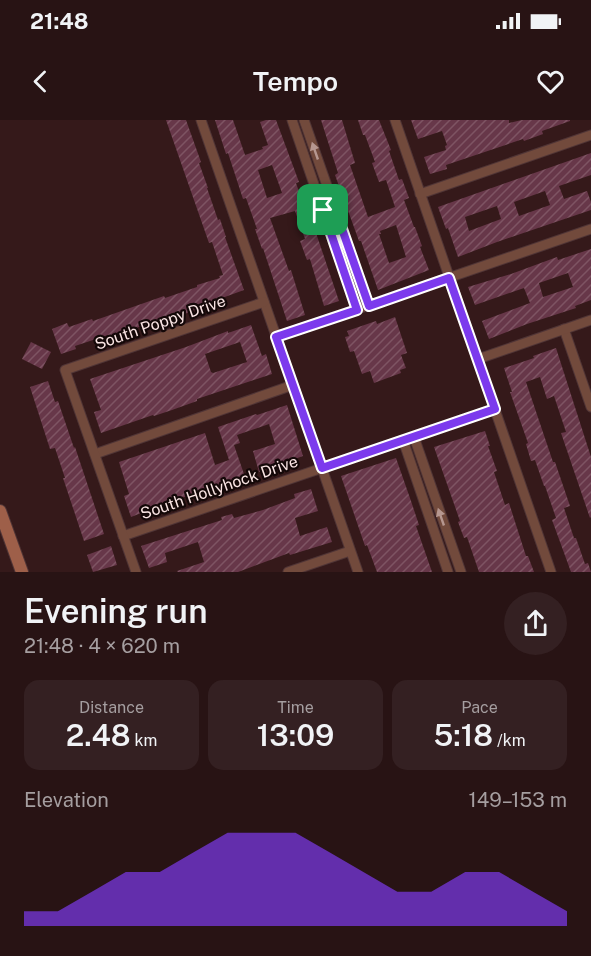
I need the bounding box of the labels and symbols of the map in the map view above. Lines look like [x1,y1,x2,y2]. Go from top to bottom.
one-way arrow [310,142,320,160]
pin [297,184,348,235]
street label: South Poppy Drive [92,291,228,354]
street label: South Hollyhock Drive [138,452,300,523]
one-way arrow [436,508,446,526]

